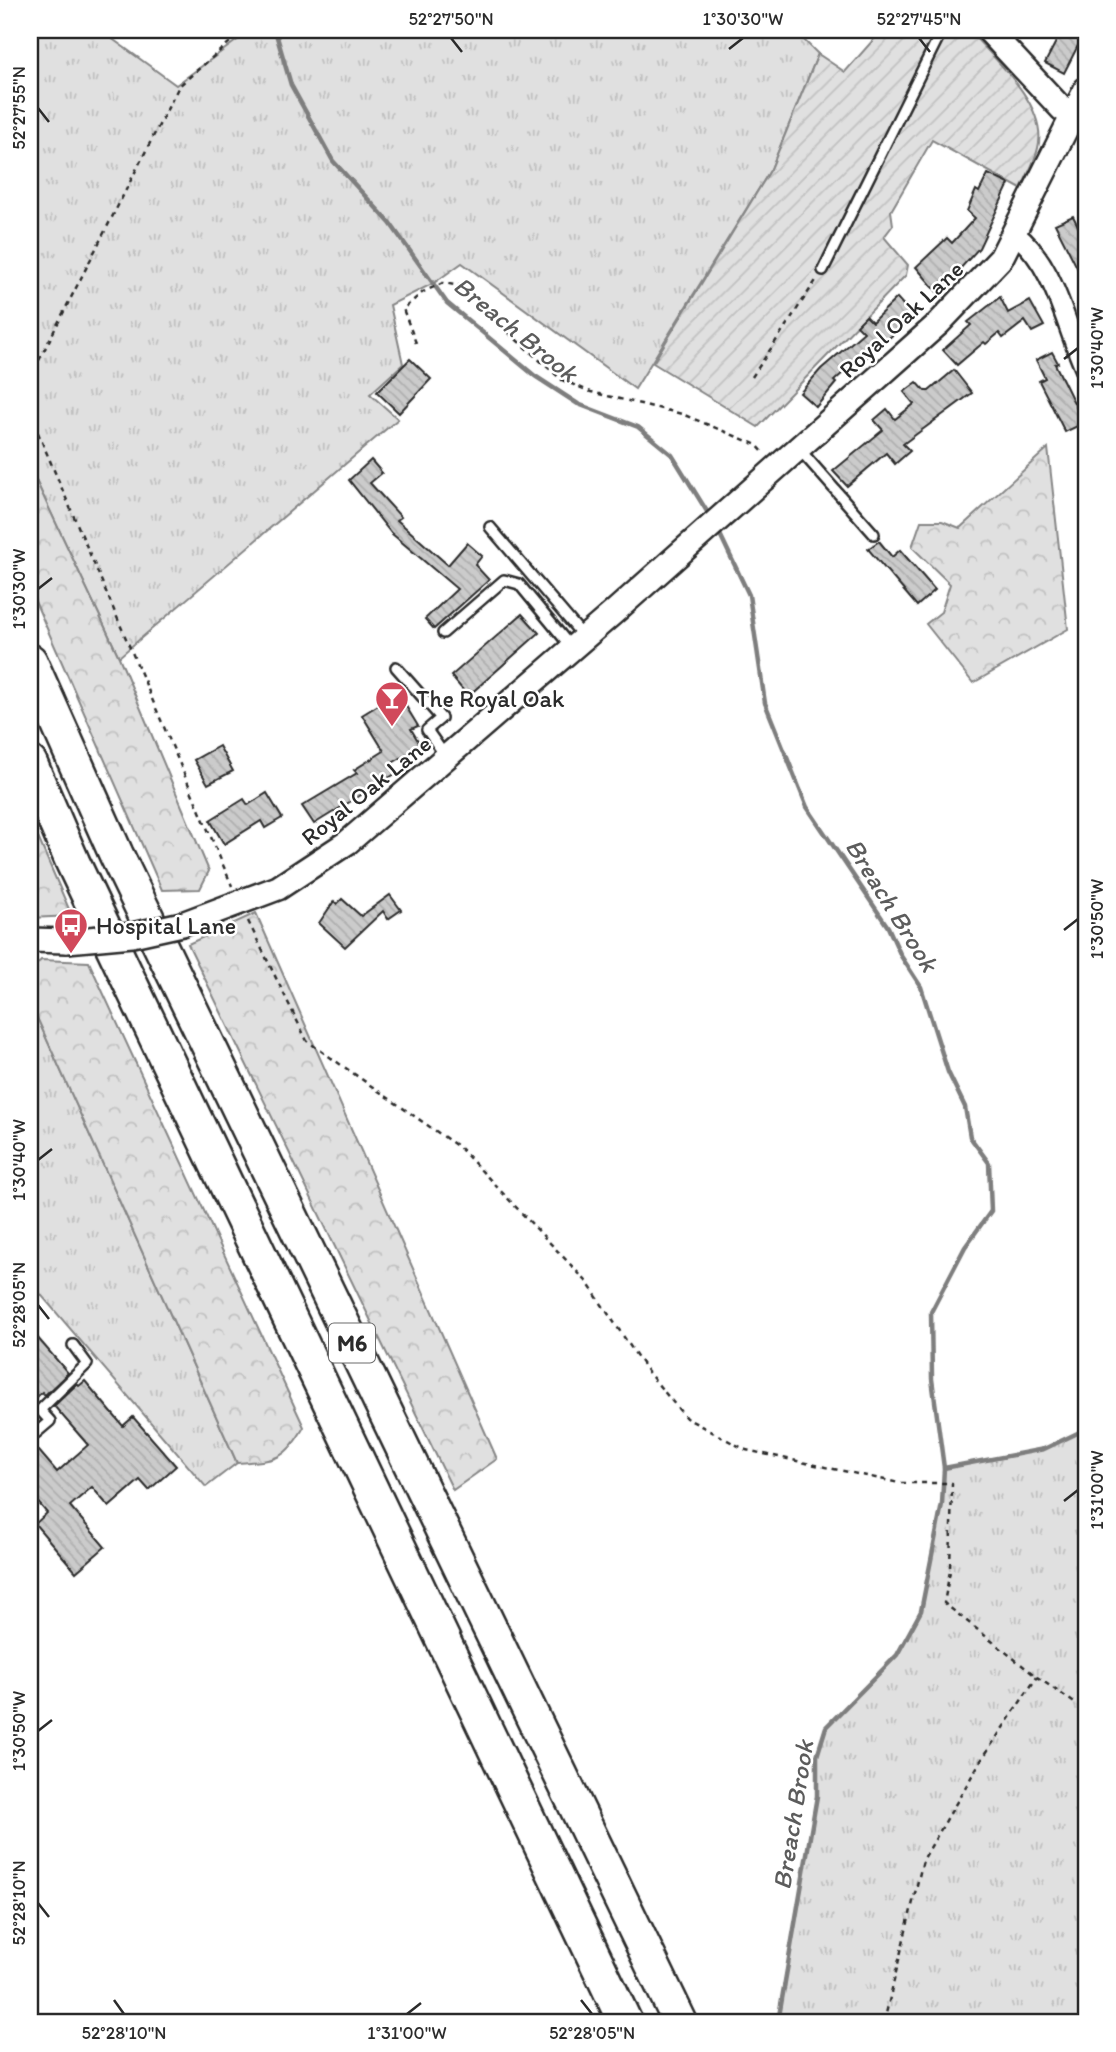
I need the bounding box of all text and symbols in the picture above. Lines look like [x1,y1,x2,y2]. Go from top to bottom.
text: 52°27'50"N [408,8,494,30]
text: 1°30'30"W [703,8,783,30]
text: 52°27'45"N [877,8,961,30]
text: 52°27'55"N [8,66,30,150]
street label: Royal Oak Lane [833,254,969,384]
water label: Breach Brook [447,269,586,390]
text: 1°30'40"W [1086,307,1108,389]
text: 1°30'30"W [8,549,30,629]
bar icon: The Royal Oak [373,679,411,728]
place label: The Royal Oak [416,684,565,713]
street label: Royal Oak Lane [295,729,437,851]
water label: Breach Brook [838,833,946,979]
text: 1°30'50"W [1086,879,1108,959]
bus stop icon: Hospital Lane [52,906,90,955]
place label: Hospital Lane [96,911,236,940]
text: 1°30'40"W [8,1119,30,1201]
text: 52°28'05"N [8,1262,30,1348]
road number: M6 [329,1324,375,1362]
text: 1°31'00"W [1086,1450,1108,1530]
text: 1°30'50"W [8,1691,30,1771]
water label: Breach Brook [765,1736,821,1892]
text: 52°28'10"N [8,1860,30,1946]
text: 52°28'10"N [81,2022,167,2044]
text: 1°31'00"W [367,2022,447,2044]
text: 52°28'05"N [549,2022,635,2044]

